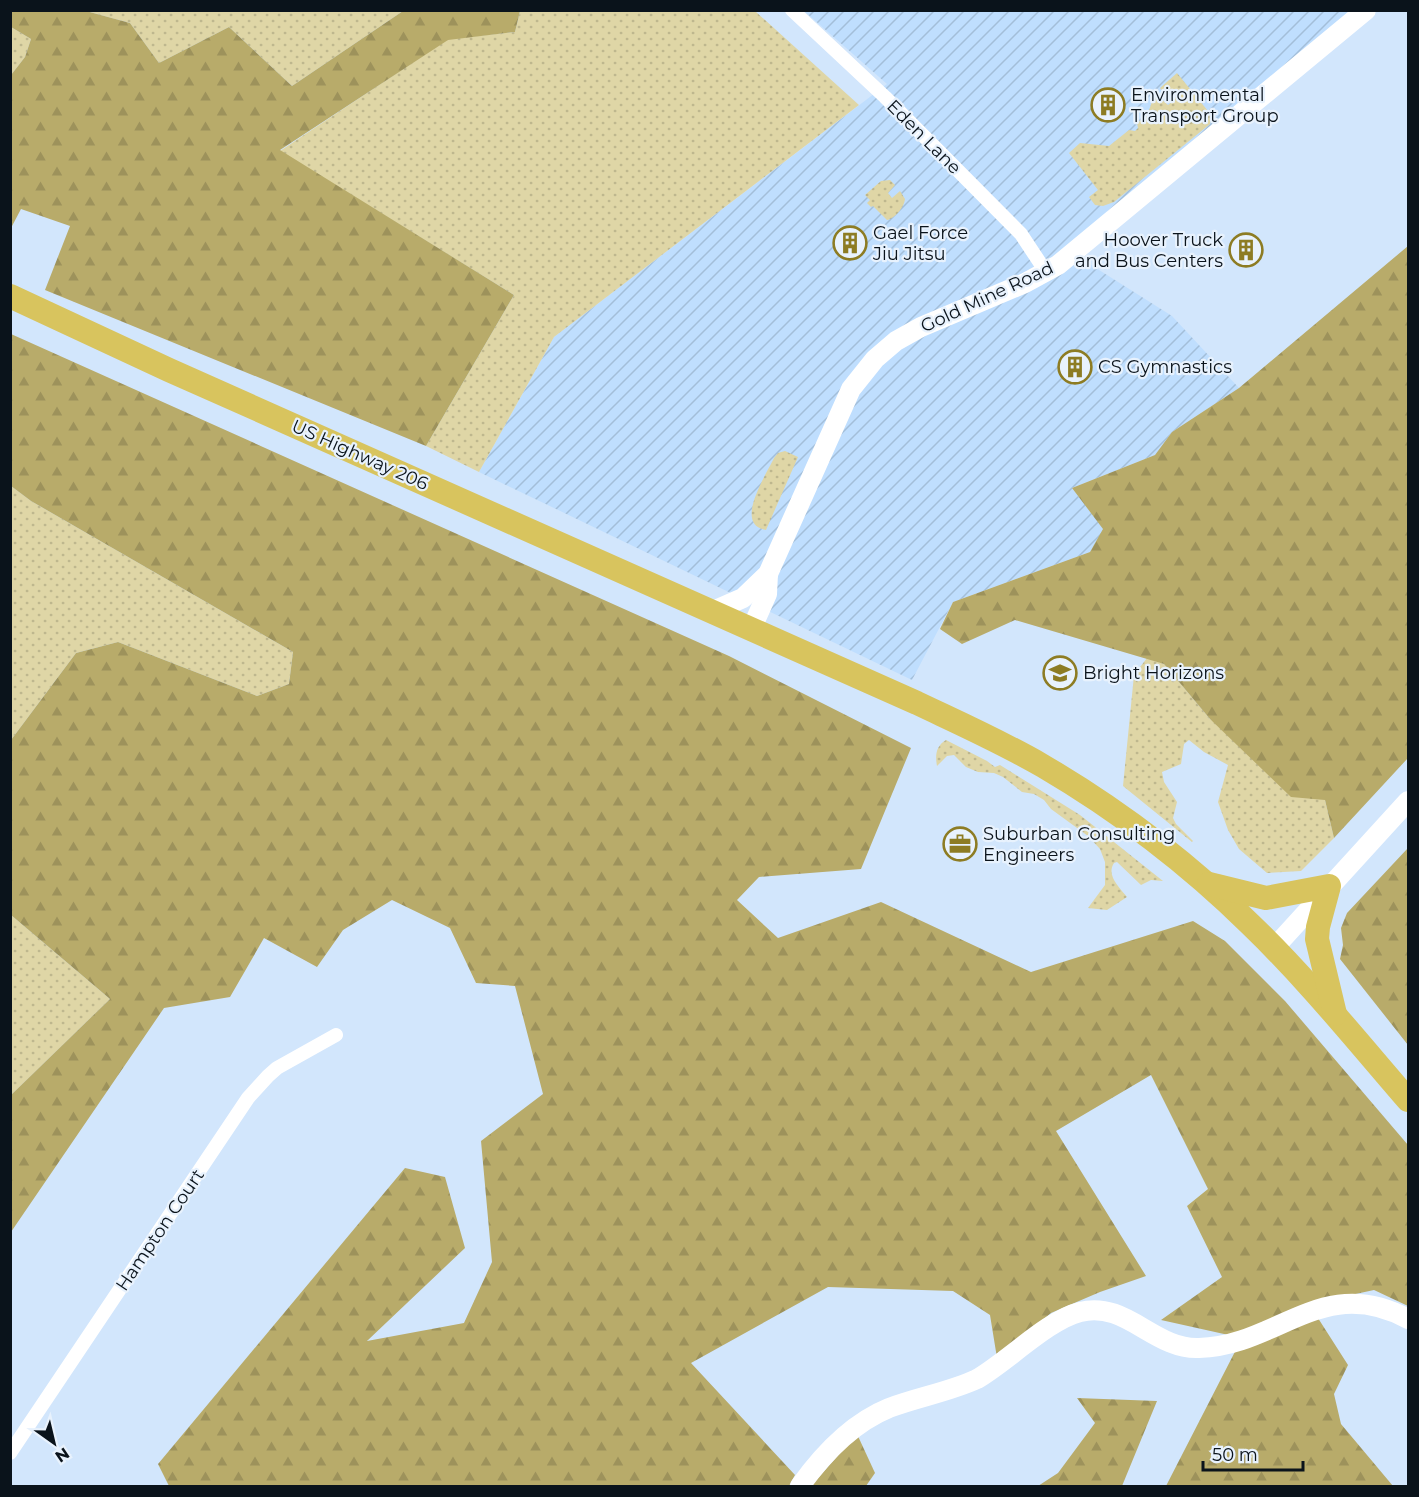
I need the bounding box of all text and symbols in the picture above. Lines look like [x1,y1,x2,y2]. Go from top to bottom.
place label: Environmental Transport Group [1131,84,1279,127]
building icon: Environmental Transport Group [1090,87,1126,123]
street label: Eden Lane [882,95,966,179]
place label: Gael Force Jiu Jitsu [872,222,968,265]
building icon: Gael Force Jiu Jitsu [832,225,868,261]
place label: Hoover Truck and Bus Centers [1075,229,1223,272]
building icon: Hoover Truck and Bus Centers [1228,232,1264,268]
street label: Gold Mine Road [917,257,1057,337]
building icon: CS Gymnastics [1057,349,1093,385]
place label: CS Gymnastics [1098,356,1232,378]
street label: US Highway 206 [288,415,432,495]
school or university icon: Bright Horizons [1042,655,1078,691]
place label: Bright Horizons [1083,662,1224,684]
place label: Suburban Consulting Engineers [983,823,1175,866]
office icon: Suburban Consulting Engineers [942,826,978,862]
street label: Hampton Court [111,1165,209,1295]
north arrow [24,1413,84,1473]
scale bar [1203,1434,1304,1472]
text: N [51,1444,73,1467]
text: 50 m [1212,1444,1258,1466]

